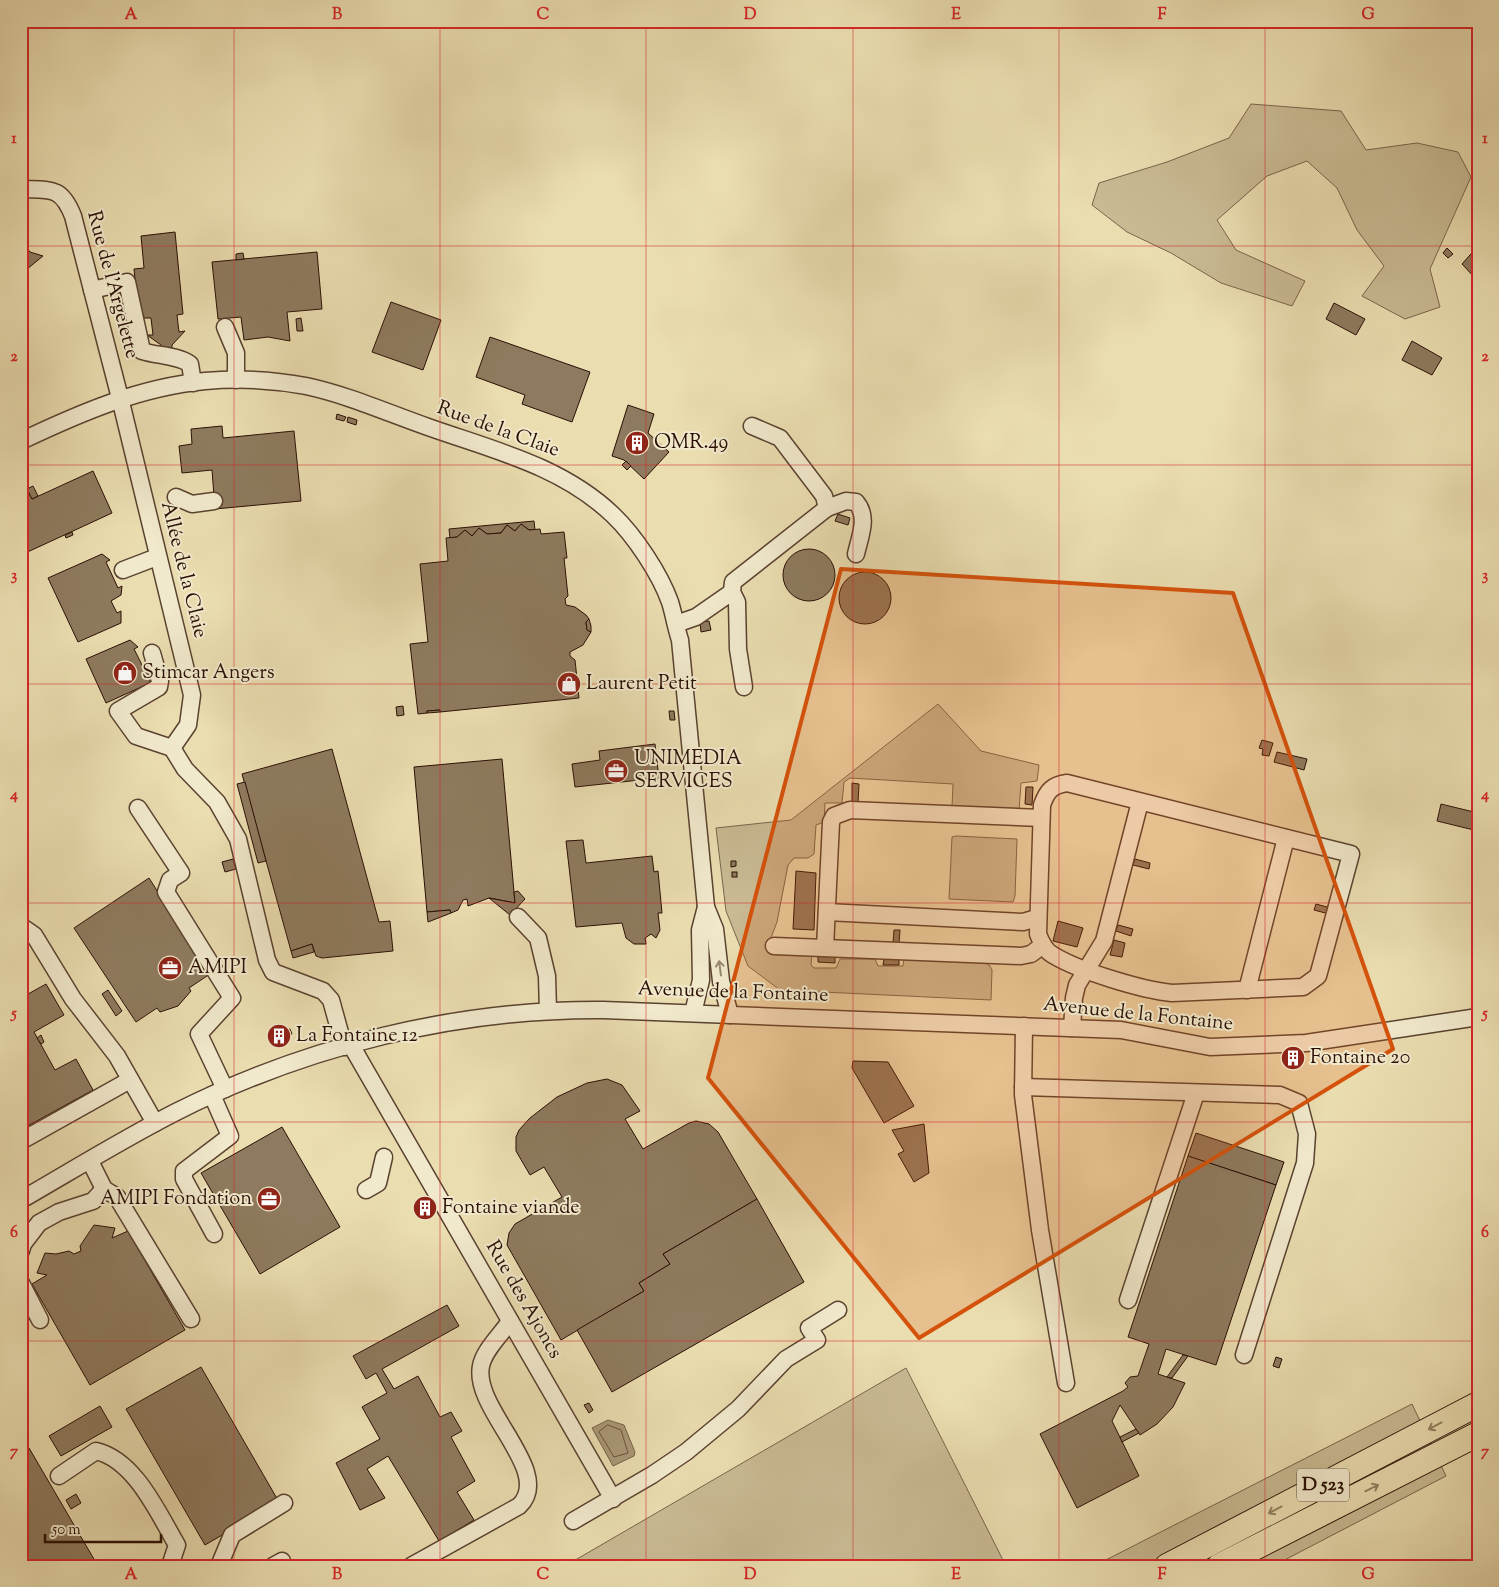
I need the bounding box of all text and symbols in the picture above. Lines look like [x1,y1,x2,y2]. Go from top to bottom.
text: A [125,4,138,27]
text: B [332,4,342,27]
text: C [537,4,550,27]
text: D [744,4,757,27]
text: E [951,4,961,27]
text: F [1158,4,1167,27]
text: G [1361,4,1375,27]
text: 1 [11,128,17,151]
text: 1 [1482,128,1488,151]
street label: Rue de l'Argelette [78,208,146,362]
text: 2 [10,346,18,369]
text: 2 [1481,346,1489,369]
street label: Rue de la Claie [433,394,563,466]
place label: OMR.49 [654,429,728,458]
building icon: OMR.49 [624,430,650,456]
street label: Allée de la Claie [152,499,214,641]
text: 3 [11,565,18,588]
text: 3 [1482,565,1489,588]
place label: Stimcar Angers [142,659,275,688]
shop icon: Stimcar Angers [112,660,138,686]
place label: Laurent Petit [586,670,697,699]
shop icon: Laurent Petit [556,671,582,697]
place label: UNIMEDIA SERVICES [634,745,742,797]
office icon: UNIMEDIA SERVICES [603,758,629,784]
text: 4 [9,784,18,807]
text: 4 [1480,784,1489,807]
place label: AMIPI [188,954,247,983]
office icon: AMIPI [157,955,183,981]
one-way arrow [715,960,725,976]
street label: Avenue de la Fontaine [637,975,829,1011]
street label: Avenue de la Fontaine [1042,991,1234,1039]
text: 5 [9,1003,17,1026]
text: 5 [1480,1003,1488,1026]
place label: La Fontaine 12 [296,1022,418,1051]
building icon: La Fontaine 12 [266,1023,292,1049]
place label: Fontaine 20 [1310,1044,1410,1073]
building icon: Fontaine 20 [1280,1045,1306,1071]
place label: AMIPI Fondation [100,1185,252,1214]
office icon: AMIPI Fondation [256,1186,282,1212]
place label: Fontaine viande [442,1194,580,1223]
building icon: Fontaine viande [412,1195,438,1221]
text: 6 [10,1222,18,1245]
text: 6 [1481,1222,1489,1245]
street label: Rue des Ajoncs [477,1235,569,1365]
one-way arrow [1428,1422,1442,1432]
text: 7 [10,1441,19,1464]
text: 7 [1481,1441,1490,1464]
road number: D 523 [1297,1468,1349,1502]
one-way arrow [1364,1483,1379,1492]
one-way arrow [1268,1506,1283,1515]
scale bar [45,1512,161,1544]
text: 50 m [51,1520,81,1541]
text: A [125,1564,138,1587]
text: B [332,1564,342,1587]
text: C [537,1564,550,1587]
text: D [744,1564,757,1587]
text: E [951,1564,961,1587]
text: F [1158,1564,1167,1587]
text: G [1361,1564,1375,1587]

